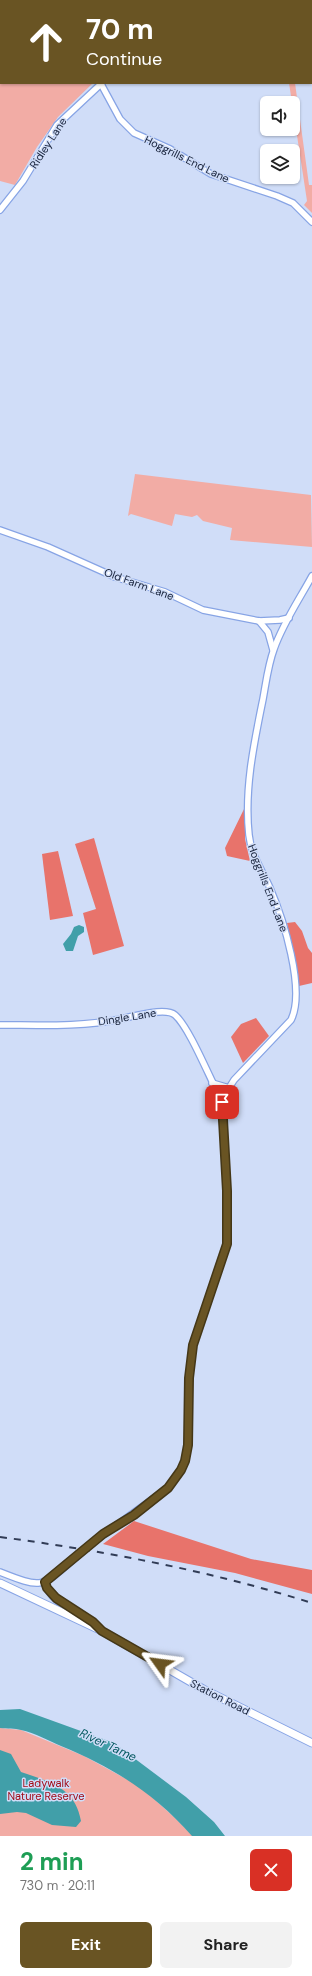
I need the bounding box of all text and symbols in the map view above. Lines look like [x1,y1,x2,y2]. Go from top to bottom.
text: 70 m [86,11,154,48]
icon: ahead [20,16,72,68]
text: Continue [86,47,162,71]
map controls [260,96,300,184]
button: sound [260,96,300,136]
street label: Ridley Lane [26,115,70,171]
street label: Hoggrills End Lane [142,132,232,186]
button: layers [260,144,300,184]
street label: Old Farm Lane [102,565,176,603]
street label: Hoggrills End Lane [245,842,291,934]
street label: Dingle Lane [97,1005,157,1029]
pin [205,1085,239,1119]
icon: arrive [211,1091,233,1113]
position arrow [139,1643,181,1685]
street label: Station Road [188,1676,252,1718]
water label: River Tame [77,1725,139,1765]
park label: Ladywalk Nature Reserve [7,1776,85,1803]
text: 2 min [20,1846,83,1877]
button: close [250,1849,292,1891]
text: 730 m · 20:11 [20,1877,95,1894]
button: Exit [20,1922,152,1968]
button: Share [160,1922,292,1968]

